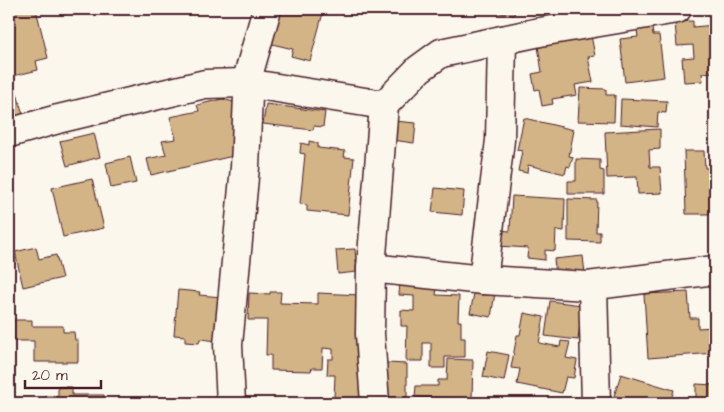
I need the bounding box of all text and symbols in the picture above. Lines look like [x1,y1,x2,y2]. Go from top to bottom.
scale bar [25,357,101,389]
text: 20 m [32,365,68,386]

